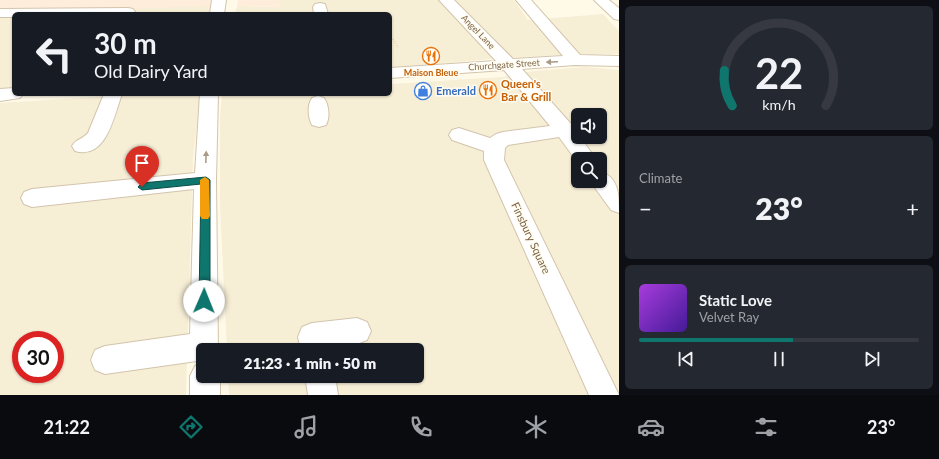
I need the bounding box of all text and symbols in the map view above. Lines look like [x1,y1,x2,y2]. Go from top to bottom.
street label: Angel Lane [459,12,498,51]
text: 30 m [94,26,157,60]
icon: left [28,28,80,80]
restaurant icon: Maison Bleue [421,46,441,66]
text: 22 [755,48,803,98]
street label: Churchgate Street [468,56,541,72]
one-way arrow [546,58,558,65]
text: Old Dairy Yard [94,60,208,82]
place label: Maison Bleue [404,67,458,78]
place label: Queen's Bar & Grill [501,77,551,103]
restaurant icon: Queen's Bar & Grill [478,80,498,100]
shop icon: Emerald [413,81,433,101]
place label: Emerald [436,84,476,97]
text: km/h [762,95,796,112]
map controls [571,108,607,188]
button: sound [571,108,607,144]
pin [125,146,159,187]
one-way arrow [203,151,210,163]
icon: arrive [131,152,153,174]
button: search [571,152,607,188]
text: Climate [639,170,682,186]
text: 23° [755,190,803,226]
text: − [639,195,652,222]
text: + [906,195,919,222]
street label: Finsbury Square [509,200,554,276]
position arrow [183,280,225,322]
text: Static Love [699,291,772,309]
text: Velvet Ray [699,309,759,325]
speed limit sign: 30 [12,331,64,383]
icon: previous [675,348,697,370]
icon: pause [768,348,790,370]
icon: next [861,348,883,370]
text: 21:23 · 1 min · 50 m [244,354,376,372]
icon: directions [177,413,205,441]
icon: music [292,413,320,441]
icon: phone [407,413,435,441]
icon: climate [522,413,550,441]
icon: car [637,413,665,441]
icon: filters [752,413,780,441]
text: 21:22 [44,416,90,438]
text: 23° [867,416,895,438]

